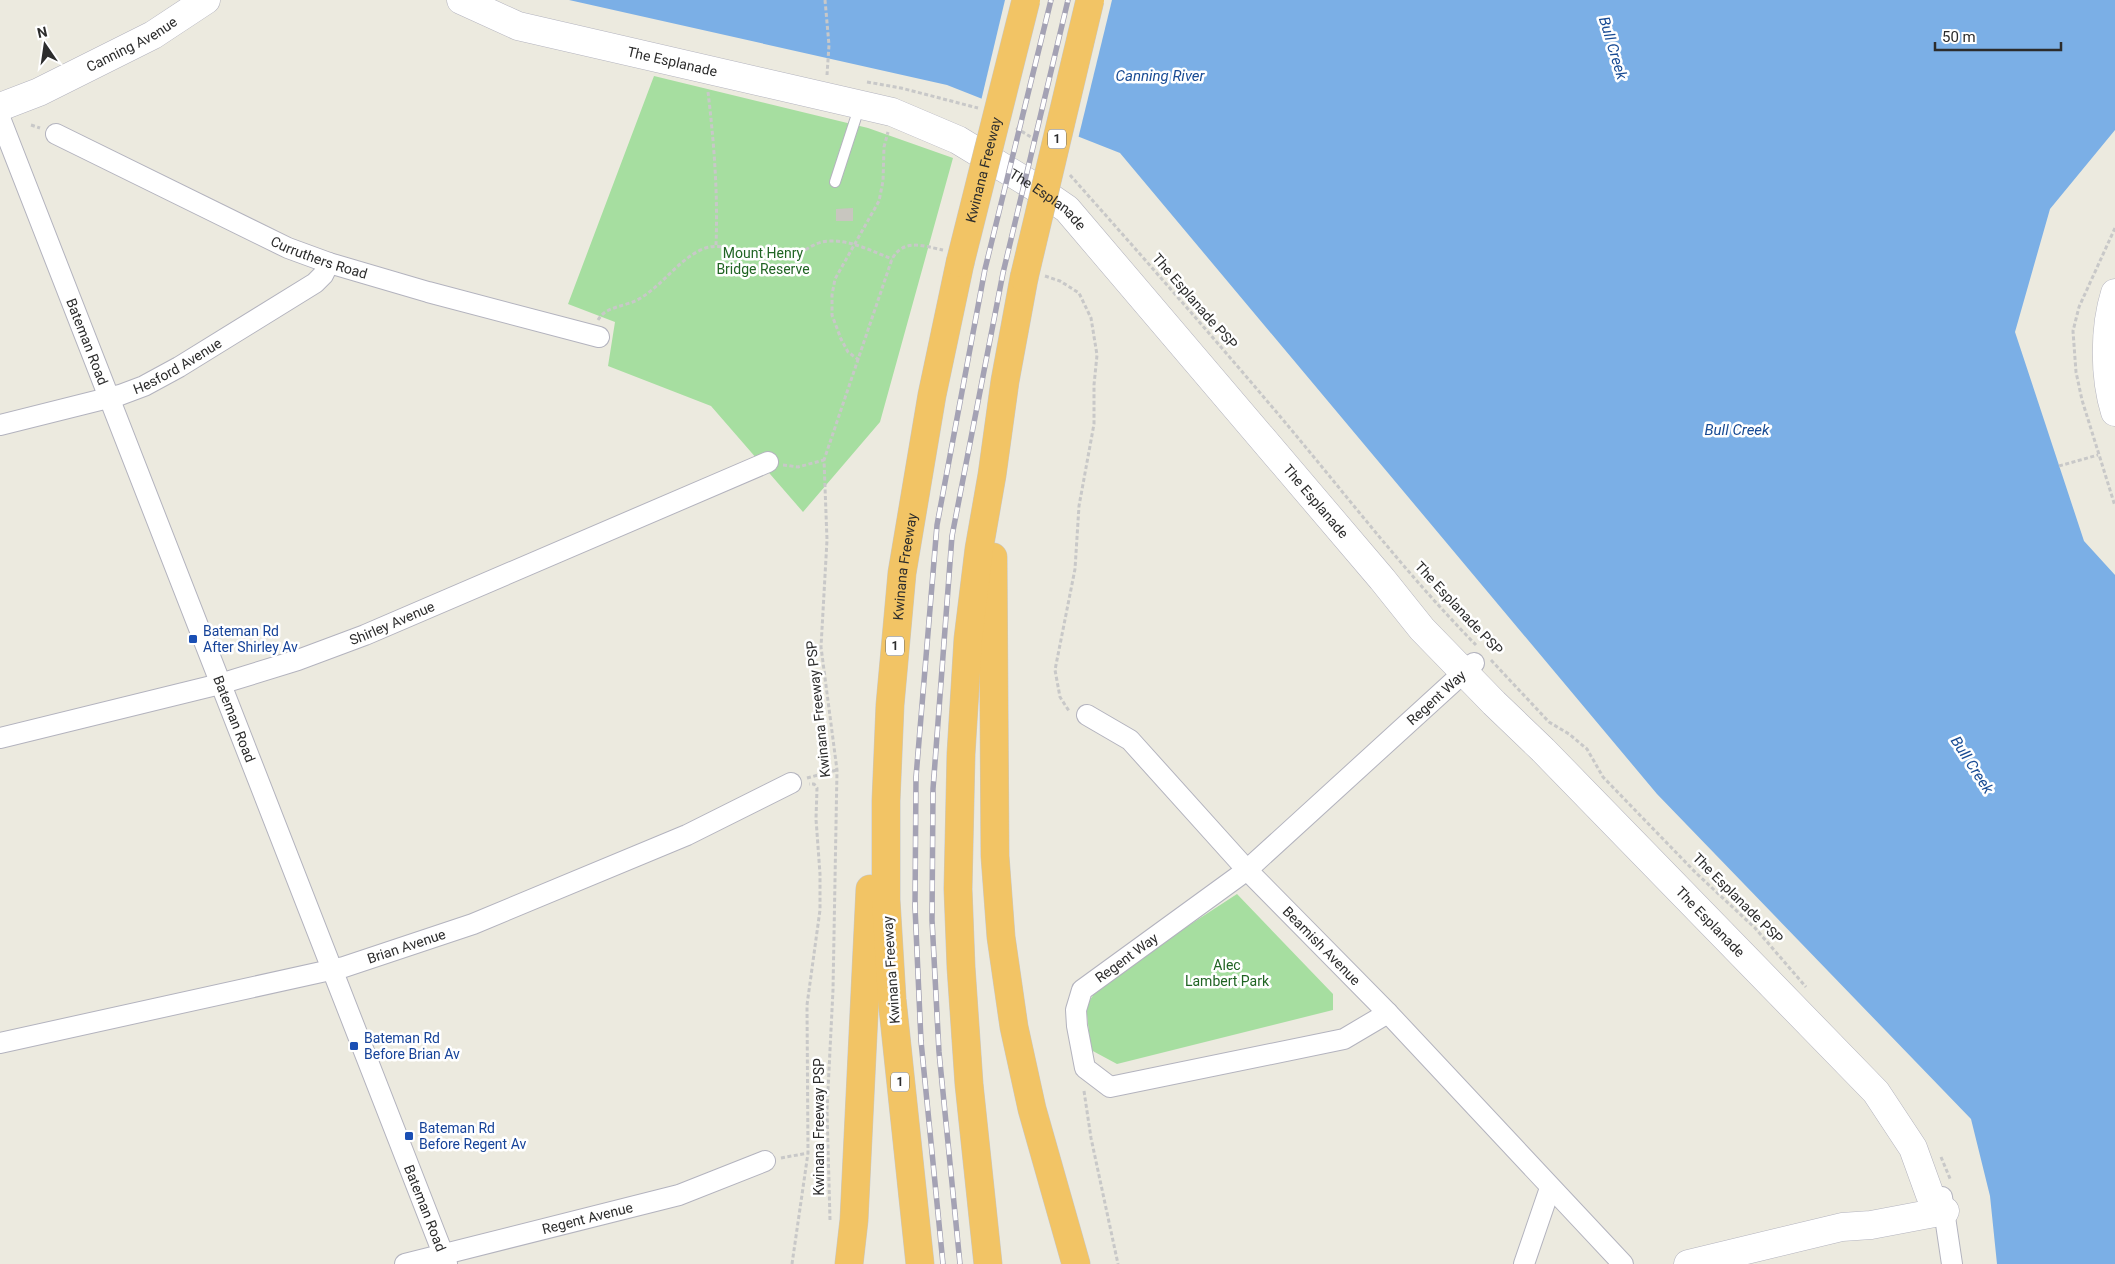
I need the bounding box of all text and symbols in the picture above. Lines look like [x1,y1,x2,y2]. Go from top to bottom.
street label: Canning Avenue [84,13,180,75]
water label: Bull Creek [1595,14,1631,82]
north arrow [20,20,70,70]
scale bar [1935,20,2061,52]
text: N [35,23,49,41]
text: 50 m [1942,28,1976,46]
street label: The Esplanade [626,43,719,80]
water label: Canning River [1116,67,1206,85]
street label: Kwinana Freeway [962,115,1004,224]
road number: 1 [1048,130,1066,148]
street label: The Esplanade [1007,165,1089,233]
street label: Curruthers Road [268,233,369,282]
park label: Mount Henry Bridge Reserve [716,245,810,277]
street label: The Esplanade PSP [1149,250,1241,352]
street label: Bateman Road [63,296,111,387]
street label: Hesford Avenue [131,335,224,397]
water label: Bull Creek [1705,421,1770,439]
street label: The Esplanade [1280,461,1352,541]
street label: Kwinana Freeway [890,511,920,621]
street label: The Esplanade PSP [1412,558,1506,658]
street label: Shirley Avenue [347,598,437,648]
place label: Bateman Rd After Shirley Av [203,623,298,655]
marker: Bateman Rd After Shirley Av [187,633,199,645]
road number: 1 [886,636,904,656]
street label: Kwinana Freeway PSP [803,640,833,778]
street label: Regent Way [1404,667,1469,728]
street label: Bateman Road [210,673,258,765]
water label: Bull Creek [1947,733,1998,798]
street label: The Esplanade PSP [1689,849,1787,947]
street label: The Esplanade [1672,882,1748,960]
street label: Beamish Avenue [1280,903,1364,988]
street label: Kwinana Freeway [879,915,903,1024]
street label: Brian Avenue [365,926,448,967]
street label: Regent Way [1092,929,1161,986]
park label: Alec Lambert Park [1185,957,1270,989]
place label: Bateman Rd Before Brian Av [364,1030,460,1062]
marker: Bateman Rd Before Brian Av [348,1040,360,1052]
street label: Kwinana Freeway PSP [811,1058,827,1196]
road number: 1 [891,1072,909,1092]
place label: Bateman Rd Before Regent Av [419,1120,526,1152]
marker: Bateman Rd Before Regent Av [403,1130,415,1142]
street label: Bateman Road [401,1162,449,1254]
street label: Regent Avenue [540,1199,634,1237]

